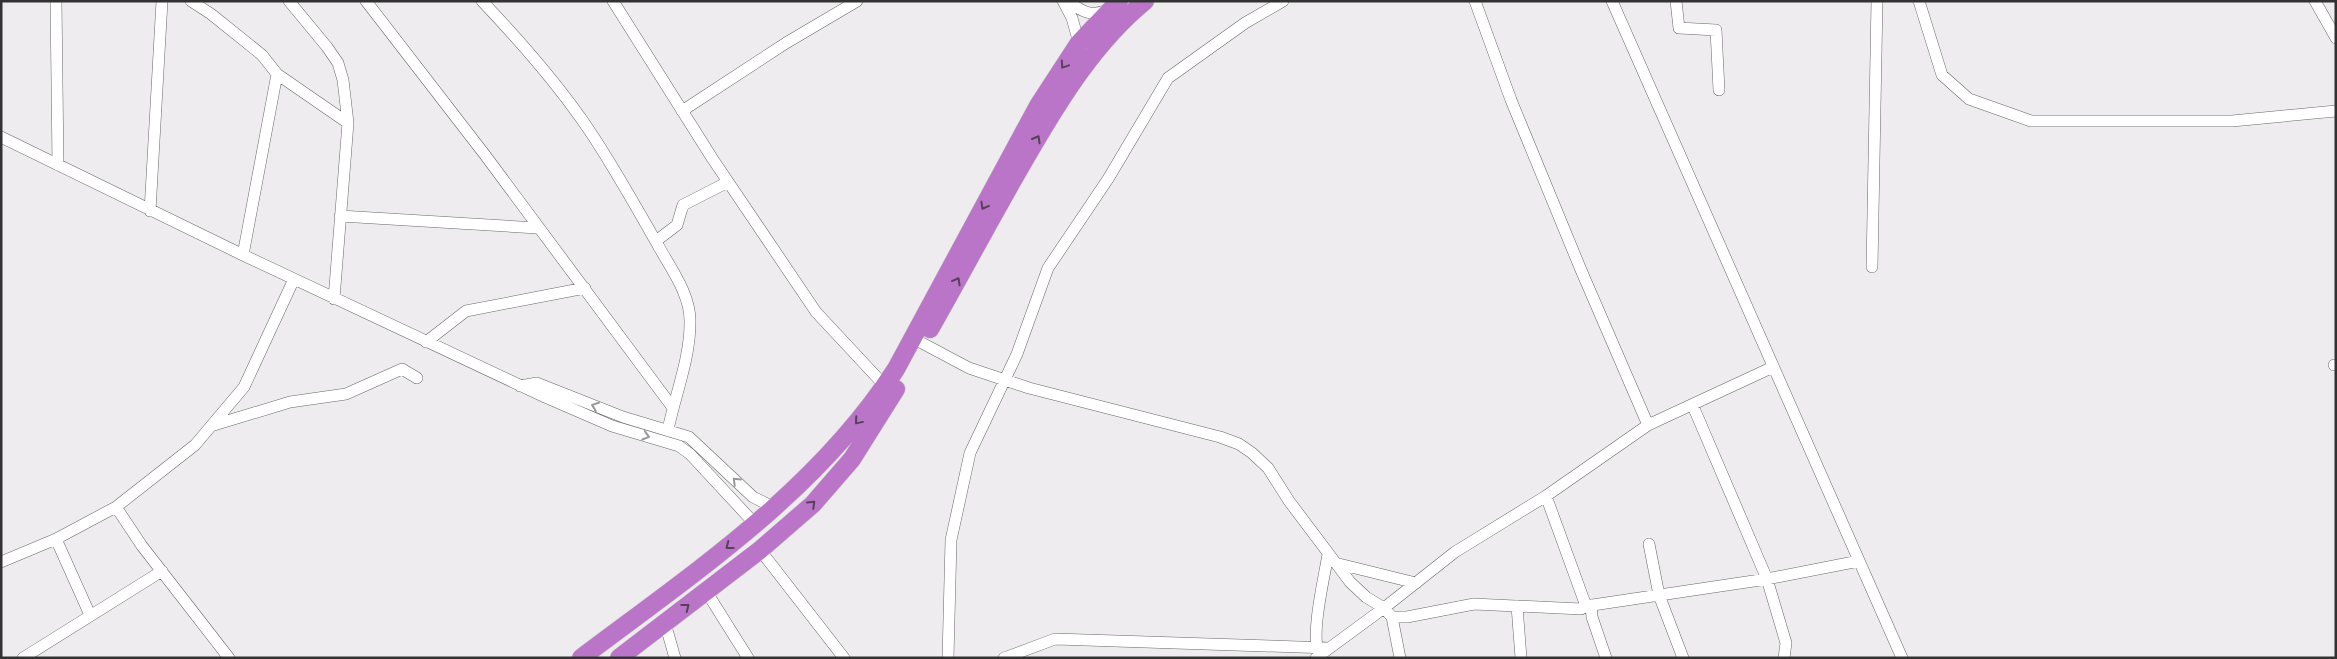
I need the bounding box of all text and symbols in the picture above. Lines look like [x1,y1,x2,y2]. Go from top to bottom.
one-way arrow [1061,59,1071,68]
one-way arrow [1030,136,1040,145]
one-way arrow [980,200,990,209]
one-way arrow [951,277,961,286]
one-way arrow [591,402,600,412]
one-way arrow [855,416,864,425]
one-way arrow [642,431,650,441]
one-way arrow [732,477,741,486]
one-way arrow [806,501,815,510]
one-way arrow [726,540,735,548]
one-way arrow [680,604,690,613]

